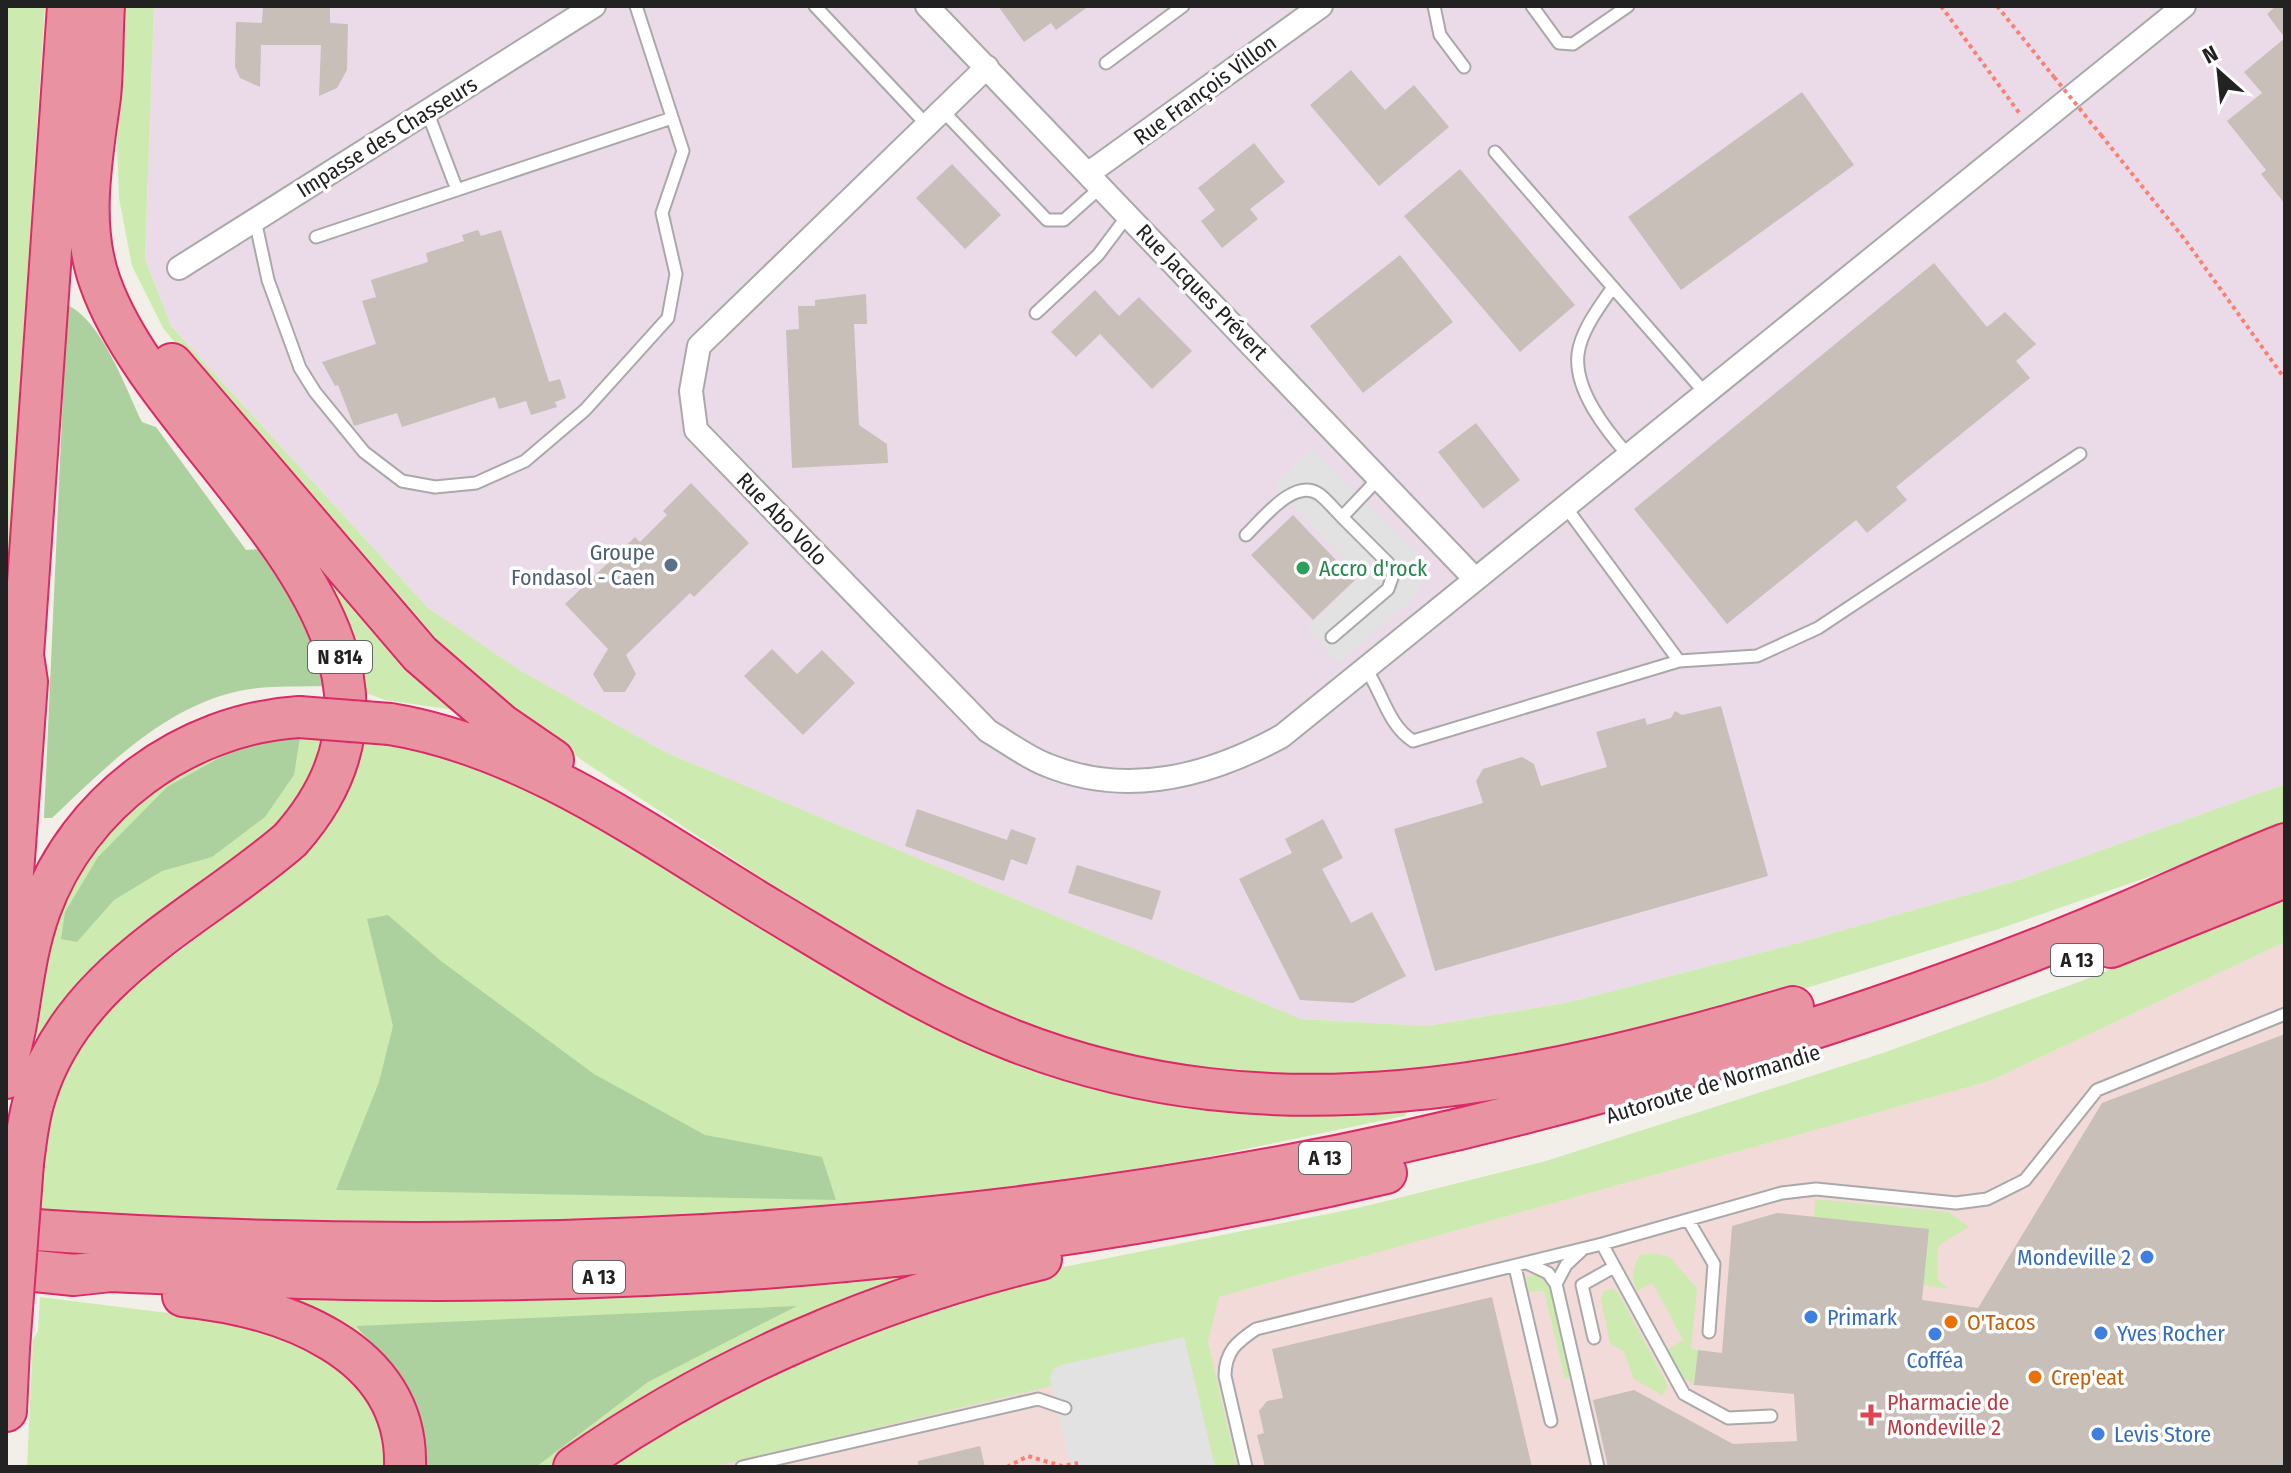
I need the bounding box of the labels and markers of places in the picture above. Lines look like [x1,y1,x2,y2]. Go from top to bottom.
place label: Groupe Fondasol - Caen [511,539,655,591]
place label: Accro d'rock [1319,555,1428,582]
marker: Groupe Fondasol - Caen [662,556,680,574]
marker: Accro d'rock [1294,559,1312,577]
place label: Mondeville 2 [2017,1244,2131,1271]
marker: Mondeville 2 [2138,1248,2156,1266]
place label: Primark [1827,1304,1898,1331]
marker: Primark [1802,1308,1820,1326]
place label: O'Tacos [1967,1309,2035,1336]
marker: O'Tacos [1942,1313,1960,1331]
place label: Yves Rocher [2117,1320,2225,1347]
marker: Yves Rocher [2092,1324,2110,1342]
marker: Cofféa [1926,1325,1944,1343]
place label: Cofféa [1906,1347,1964,1374]
place label: Crep'eat [2051,1364,2125,1391]
marker: Crep'eat [2026,1368,2044,1386]
place label: Pharmacie de Mondeville 2 [1887,1389,2009,1441]
marker: Pharmacie de Mondeville 2 [1862,1406,1880,1424]
place label: Levis Store [2114,1421,2211,1448]
marker: Levis Store [2089,1425,2107,1443]

